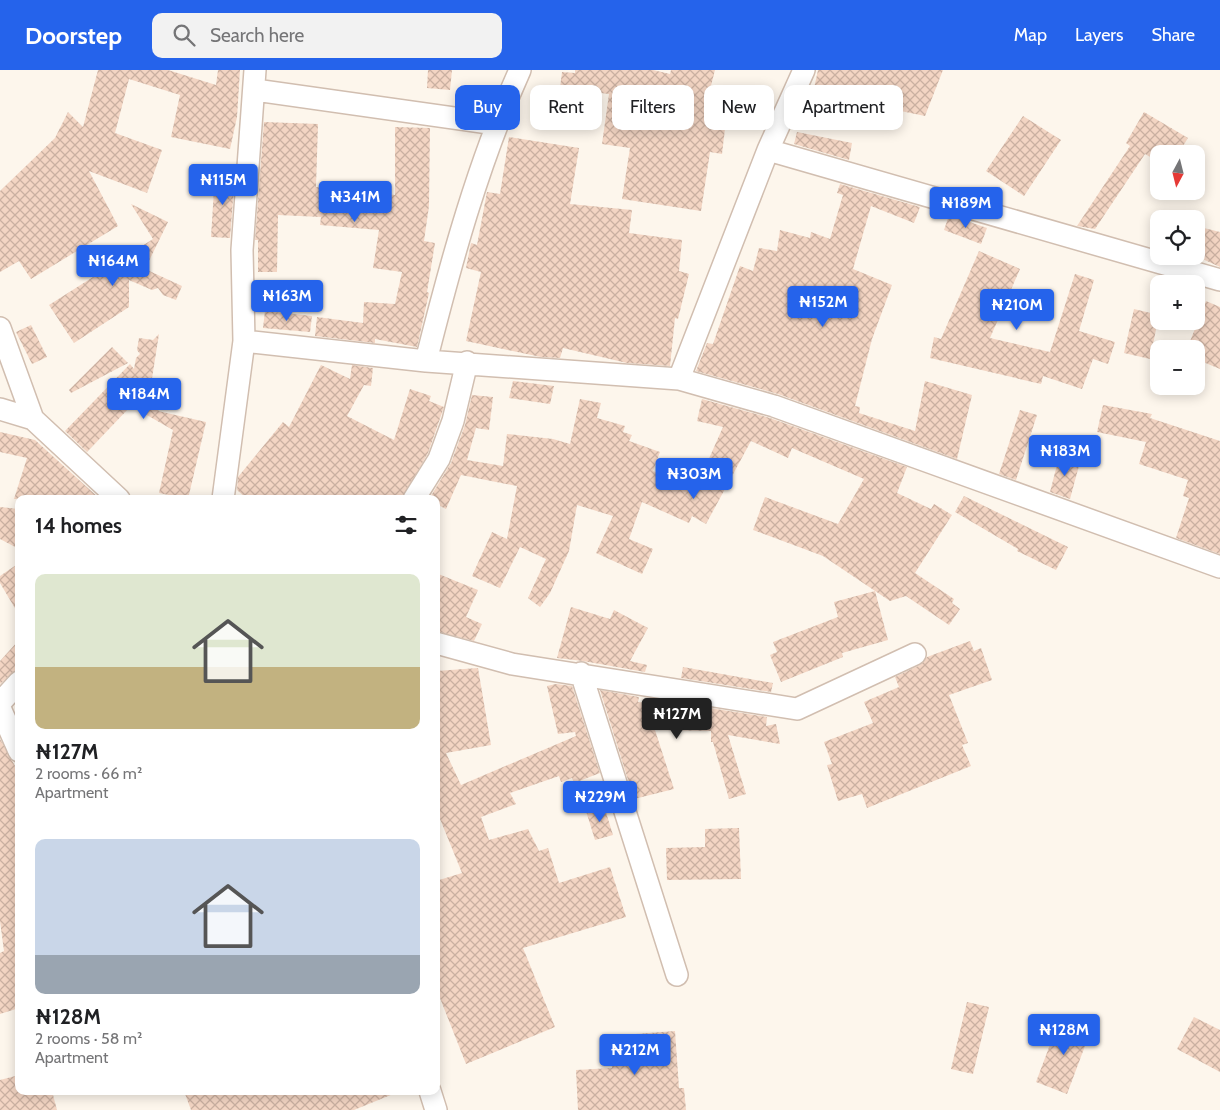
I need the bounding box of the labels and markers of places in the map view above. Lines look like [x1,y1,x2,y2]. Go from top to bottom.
pin: ₦115M [188,164,258,206]
pin: ₦341M [320,180,390,223]
pin: ₦189M [931,186,1001,229]
pin: ₦164M [78,244,148,287]
pin: ₦163M [252,280,322,322]
pin: ₦152M [788,286,858,328]
pin: ₦210M [982,288,1052,331]
pin: ₦184M [109,378,179,420]
pin: ₦183M [1030,434,1100,477]
pin: ₦303M [659,458,729,500]
pin: ₦127M [642,698,712,740]
pin: ₦229M [565,780,635,823]
pin: ₦128M [1029,1014,1099,1056]
pin: ₦212M [600,1034,670,1076]

